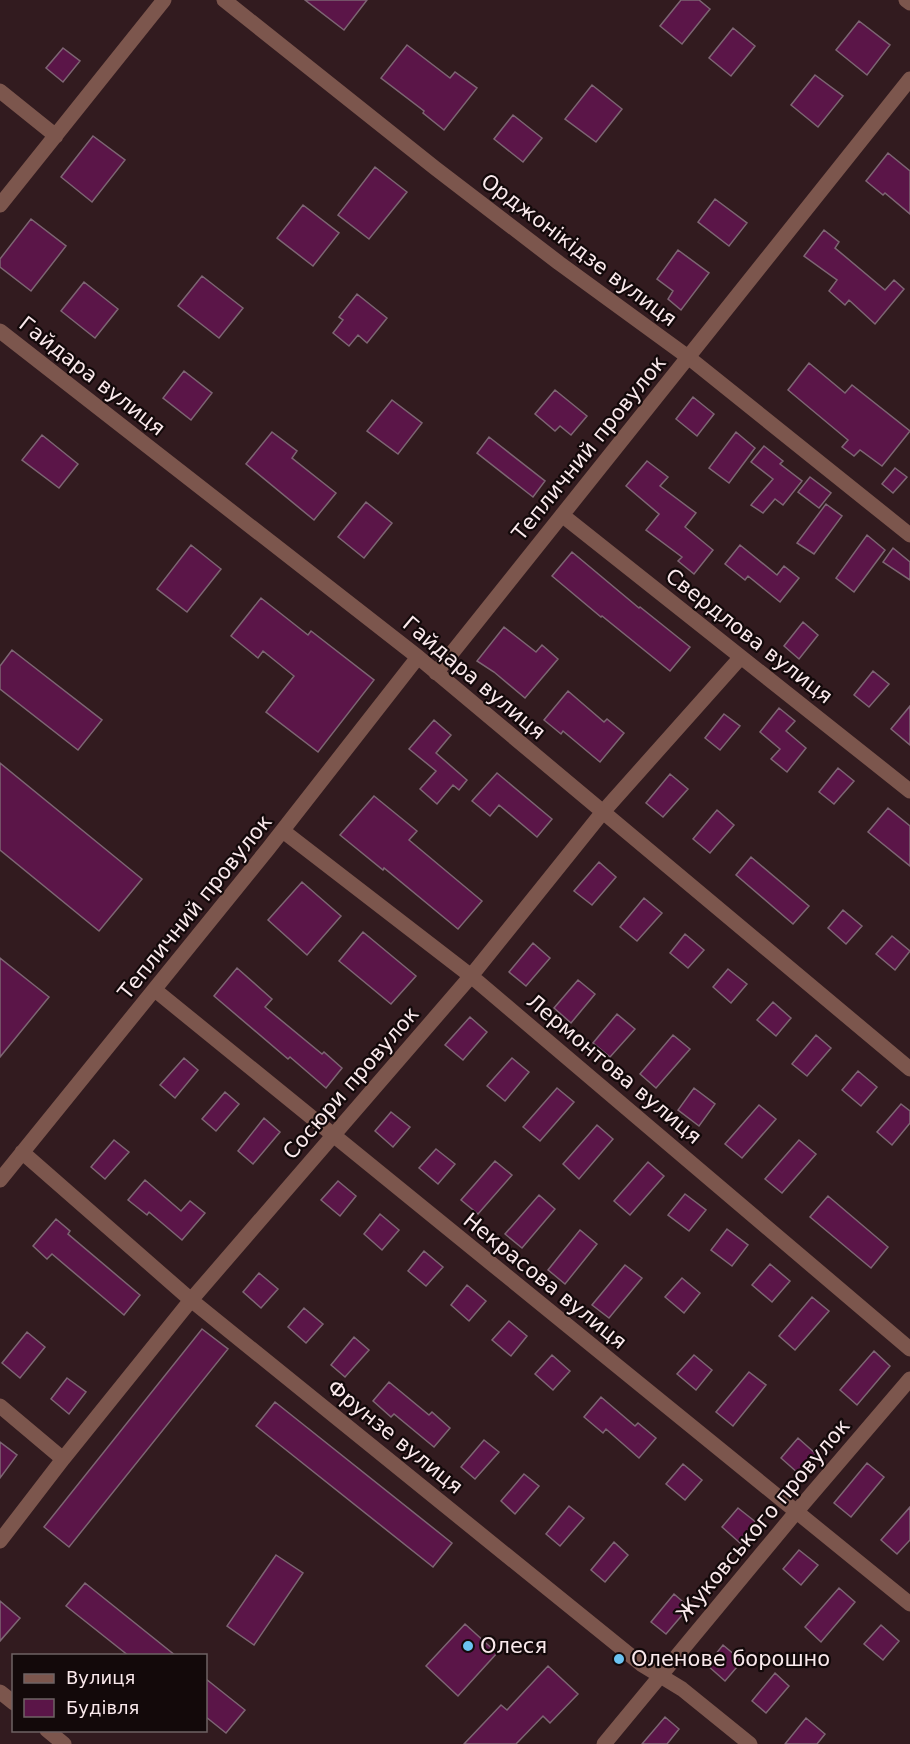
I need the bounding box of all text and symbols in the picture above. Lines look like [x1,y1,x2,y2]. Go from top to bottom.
street label: Орджонікідзе вулиця [477,169,681,331]
street label: Гайдара вулиця [14,312,170,440]
street label: Тепличний провулок [507,351,671,546]
street label: Свердлова вулиця [661,563,837,709]
street label: Гайдара вулиця [398,611,550,745]
street label: Тепличний провулок [113,810,277,1005]
street label: Лермонтова вулиця [522,989,706,1149]
street label: Сосюри провулок [278,1002,424,1164]
street label: Некрасова вулиця [459,1208,631,1354]
street label: Фрунзе вулиця [323,1375,467,1499]
street label: Жуковського провулок [671,1414,855,1626]
place label: Олеся [480,1634,547,1658]
marker: Олеся [461,1639,475,1653]
place label: Оленове борошно [631,1647,830,1671]
marker: Оленове борошно [612,1652,626,1666]
legend [12,1654,207,1732]
text: Вулиця [66,1667,135,1688]
text: Будівля [66,1697,139,1718]

